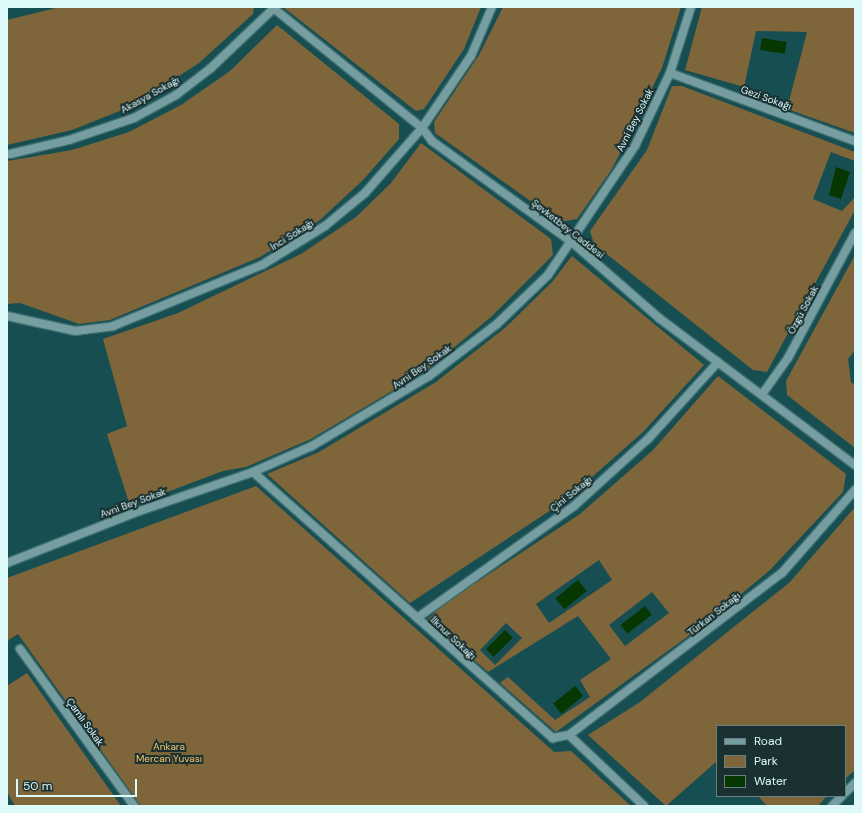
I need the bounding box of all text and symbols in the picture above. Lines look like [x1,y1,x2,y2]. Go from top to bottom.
street label: Akasya Sokağı [119,74,181,116]
street label: Gezi Sokağı [739,83,793,113]
street label: Avni Bey Sokak [614,86,656,154]
street label: Şevketbey Caddesi [529,197,607,261]
street label: İnci Sokağı [268,217,316,253]
street label: Özgü Sokak [785,284,821,336]
street label: Avni Bey Sokak [390,342,454,392]
street label: Çini Sokağı [548,473,594,515]
street label: Avni Bey Sokak [98,486,168,520]
street label: Türkan Sokağı [685,590,743,638]
street label: İlknur Sokağı [428,614,478,662]
street label: Çamlı Sokak [64,696,106,748]
legend [716,725,846,797]
text: Road [754,733,782,749]
park label: Ankara Mercan Yuvası [136,740,202,764]
text: Park [754,753,778,769]
scale bar [18,771,139,797]
text: Water [754,773,787,789]
text: 50 m [23,778,52,794]

